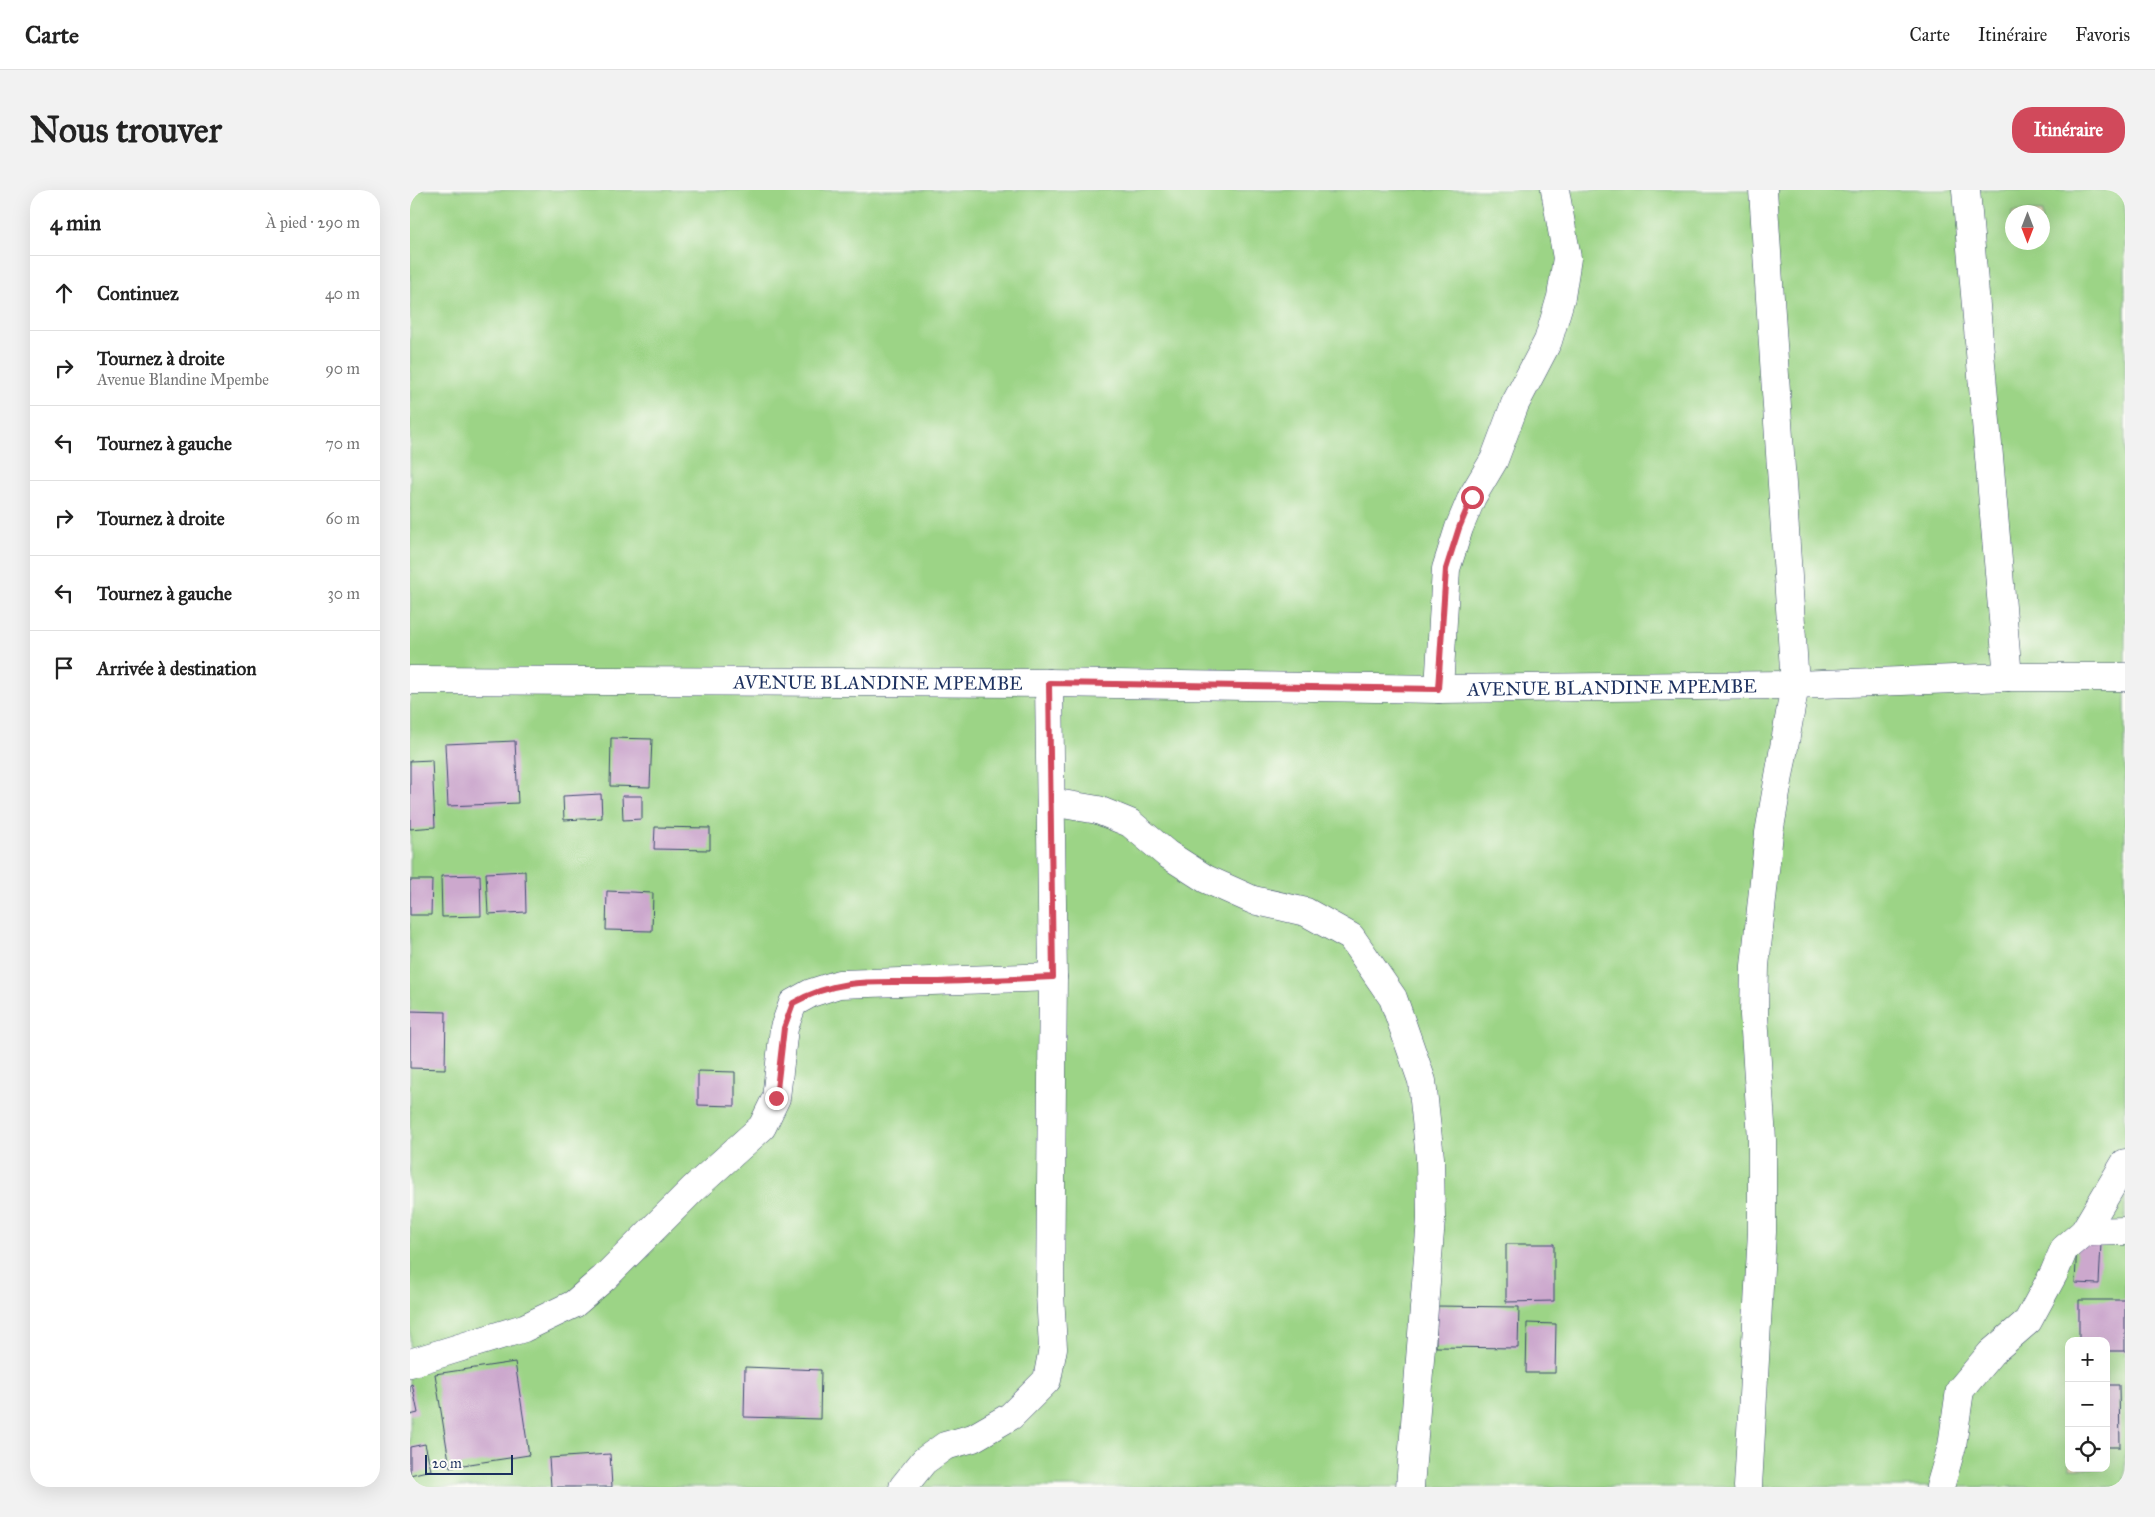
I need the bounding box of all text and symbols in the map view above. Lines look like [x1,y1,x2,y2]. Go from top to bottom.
text: Carte [25,20,79,50]
text: Carte [1910,24,1950,46]
text: Itinéraire [1978,24,2047,46]
text: Favoris [2075,24,2130,46]
button: Itinéraire [2012,107,2125,153]
text: Nous trouver [30,109,222,152]
north arrow [2005,205,2050,250]
text: 4 min [50,210,101,236]
text: À pied · 290 m [266,213,360,232]
icon: ahead [50,279,78,307]
text: Continuez [97,282,179,305]
text: 40 m [325,284,360,303]
text: Tournez à droite [97,347,225,370]
icon: right [50,354,78,382]
text: 90 m [325,359,360,378]
text: Avenue Blandine Mpembe [97,370,269,389]
icon: left [50,429,78,457]
text: Tournez à gauche [97,432,232,455]
text: 70 m [325,434,360,453]
route start [1461,486,1484,509]
icon: right [50,504,78,532]
text: Tournez à droite [97,507,225,530]
text: 60 m [326,509,360,528]
icon: left [50,579,78,607]
text: Tournez à gauche [97,582,232,605]
text: 30 m [327,584,360,603]
icon: arrive [50,654,78,682]
text: Arrivée à destination [97,657,256,680]
street label: AVENUE BLANDINE MPEMBE [732,670,1023,694]
street label: AVENUE BLANDINE MPEMBE [1466,674,1757,700]
route end [765,1087,788,1110]
map controls [2065,1337,2110,1472]
button: + [2065,1337,2110,1382]
button: − [2065,1382,2110,1427]
button: locate [2065,1427,2110,1472]
scale bar [425,1452,512,1475]
text: 20 m [432,1455,462,1472]

